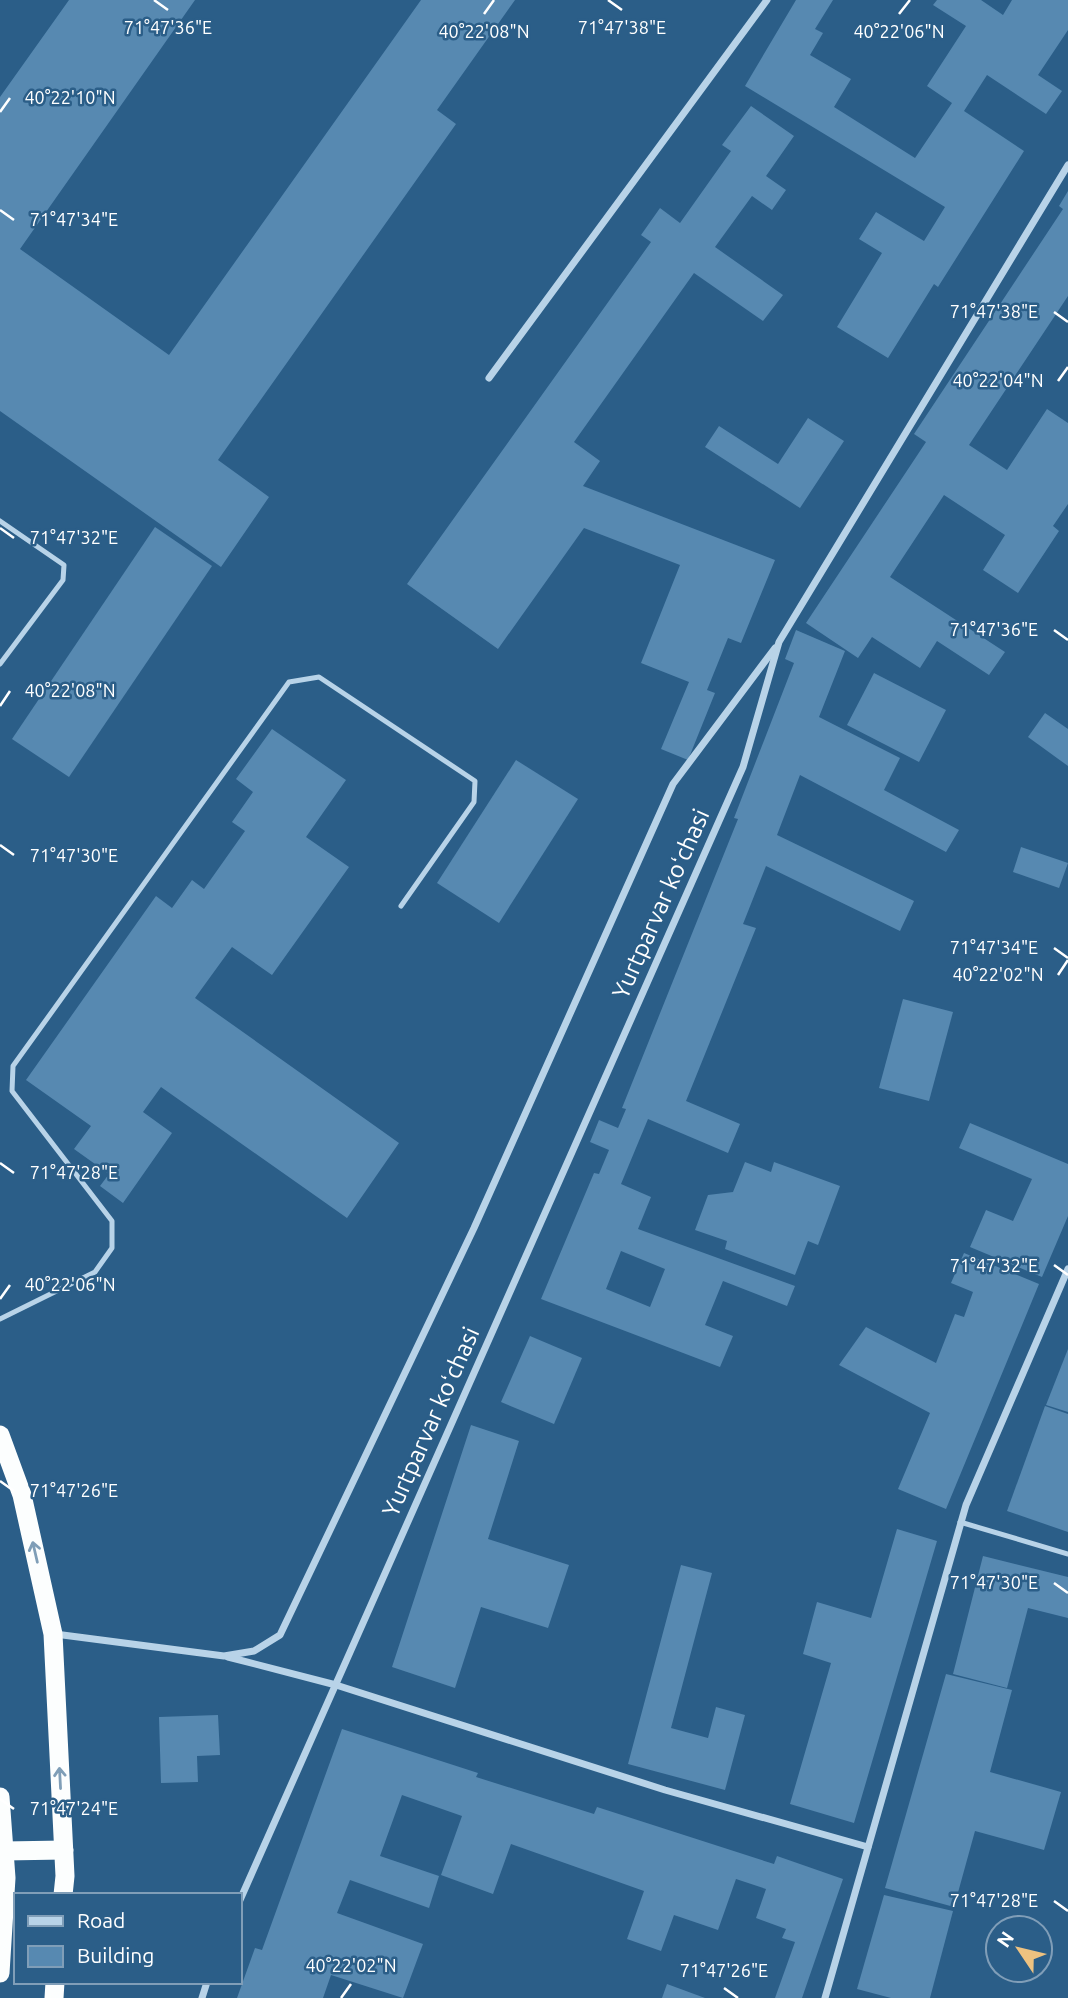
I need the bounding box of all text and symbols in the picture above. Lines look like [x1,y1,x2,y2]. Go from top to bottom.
text: 71°47'36"E [124,17,212,37]
text: 71°47'38"E [578,17,666,37]
text: 40°22'08"N [438,21,530,41]
text: 40°22'06"N [853,21,945,41]
text: 40°22'10"N [24,87,116,107]
text: 71°47'34"E [30,209,118,229]
text: 71°47'38"E [950,301,1038,321]
text: 40°22'04"N [952,370,1044,390]
text: 71°47'32"E [30,527,118,547]
text: 71°47'36"E [950,619,1038,639]
text: 40°22'08"N [24,680,116,700]
street label: Yurtparvar koʻchasi [607,805,714,1003]
text: 71°47'30"E [30,845,118,865]
text: 71°47'34"E [950,937,1038,957]
text: 40°22'02"N [952,964,1044,984]
text: 71°47'28"E [30,1162,118,1182]
text: 71°47'32"E [950,1255,1038,1275]
text: 40°22'06"N [24,1274,116,1294]
street label: Yurtparvar koʻchasi [377,1323,484,1521]
text: 71°47'26"E [30,1480,118,1500]
one-way arrow [27,1541,41,1564]
text: 71°47'30"E [950,1572,1038,1592]
one-way arrow [53,1767,66,1789]
text: 71°47'24"E [30,1798,118,1818]
text: 71°47'28"E [950,1890,1038,1910]
legend [14,1893,242,1984]
text: Road [77,1908,125,1932]
north arrow [984,1914,1054,1984]
text: N [992,1927,1018,1951]
text: Building [77,1943,154,1967]
text: 40°22'02"N [305,1955,397,1975]
text: 71°47'26"E [680,1960,768,1980]

